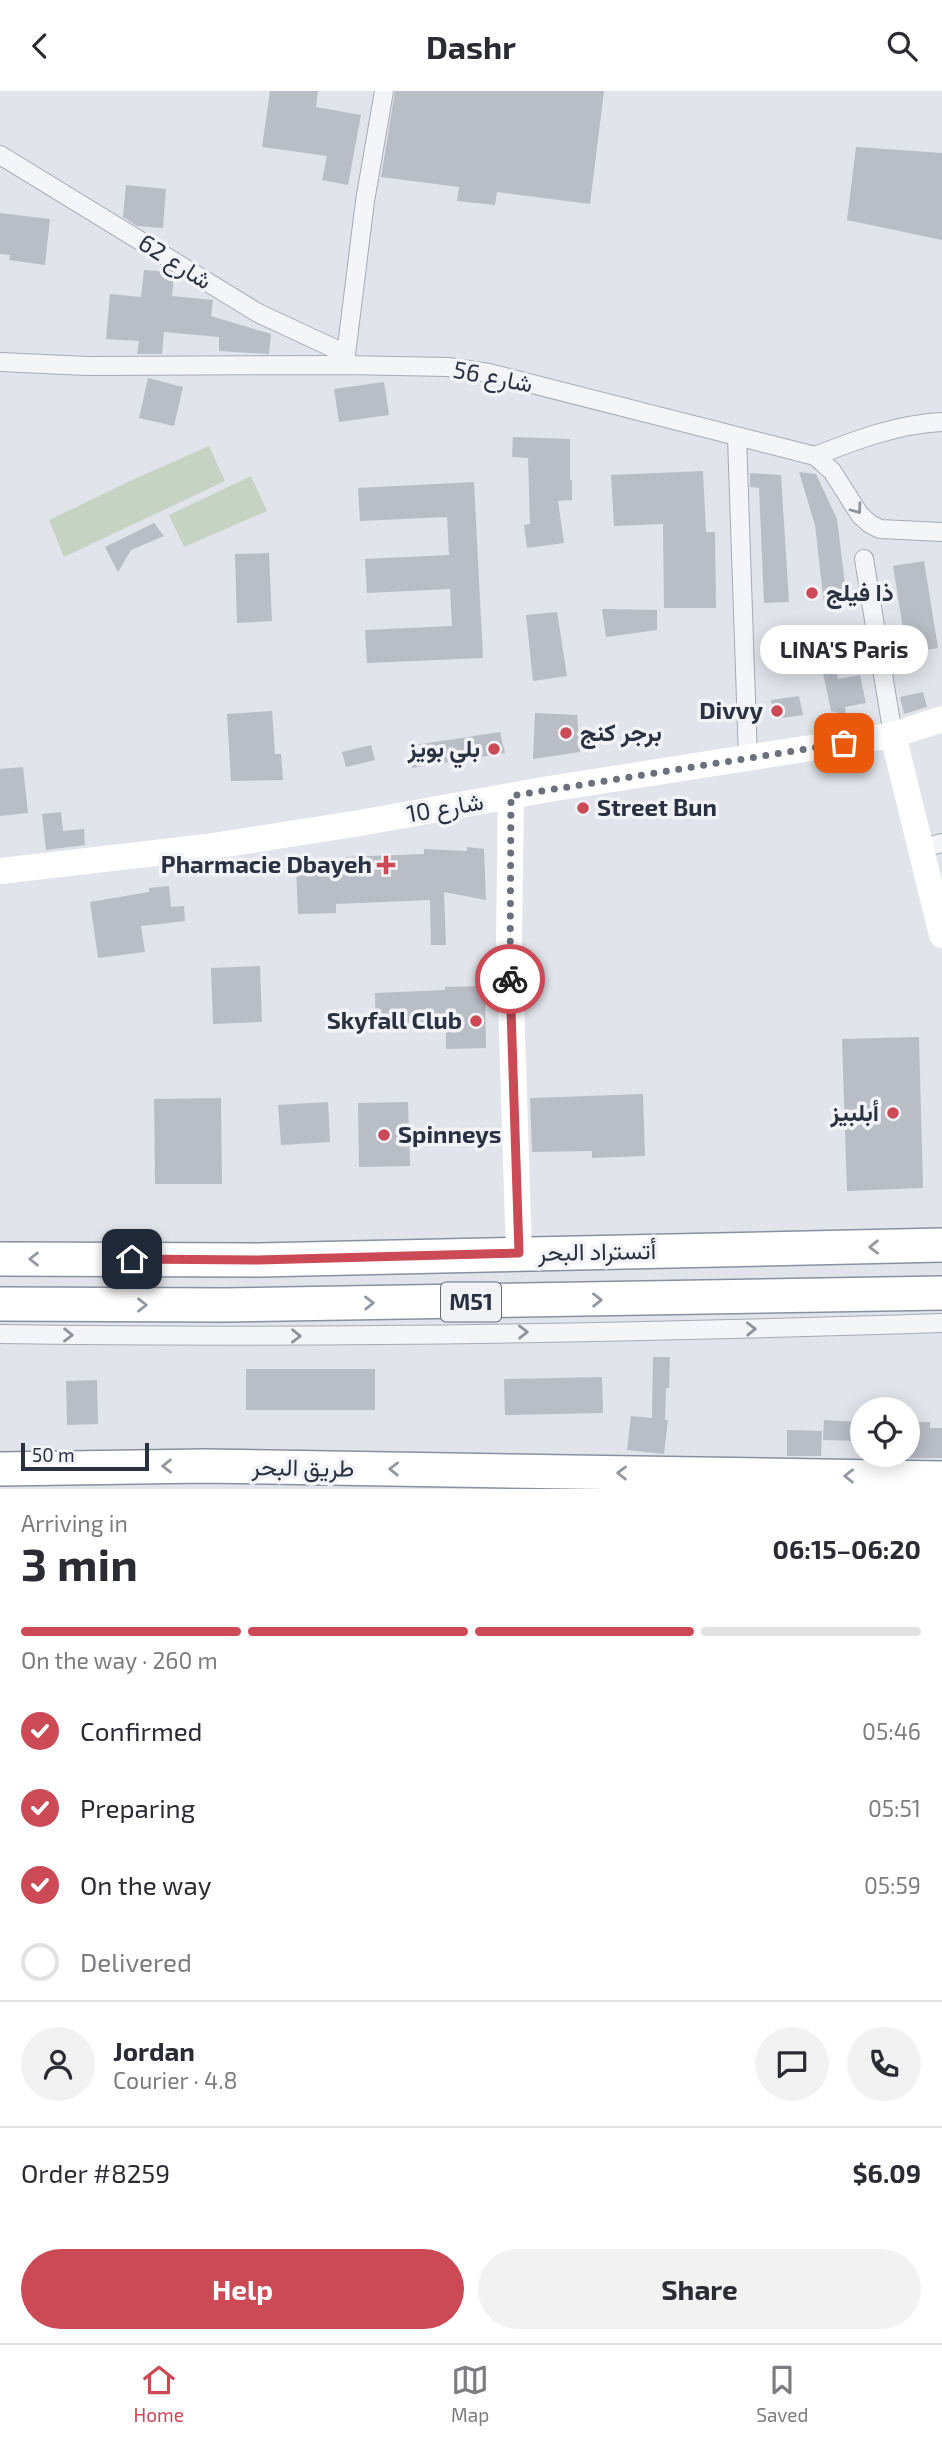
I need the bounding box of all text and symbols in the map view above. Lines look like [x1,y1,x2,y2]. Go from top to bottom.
icon: back [21,27,59,65]
text: Dashr [426,27,516,65]
icon: search [883,27,921,65]
street label: شارع 62 [132,227,218,297]
street label: شارع 56 [451,354,535,400]
one-way arrow [849,502,861,514]
place label: ذا فيلج [826,577,894,610]
marker: ذا فيلج [804,585,820,601]
callout: LINA'S Paris [760,624,928,673]
text: LINA'S Paris [780,635,908,663]
place label: Divvy [699,695,763,724]
marker: Divvy [769,703,785,719]
pin [814,713,874,773]
place label: برجر كنج [580,717,662,750]
icon: bag [825,724,863,762]
marker: برجر كنج [558,725,574,741]
place label: بلي بويز [407,733,480,769]
marker: بلي بويز [486,741,502,757]
street label: شارع 10 [404,786,486,830]
place label: Street Bun [597,792,717,821]
marker: Street Bun [575,800,591,816]
place label: Pharmacie Dbayeh [161,849,372,878]
marker: Pharmacie Dbayeh [378,857,394,873]
courier [475,944,545,1014]
icon: bike [491,960,529,998]
place label: Skyfall Club [327,1005,462,1034]
marker: Skyfall Club [468,1013,484,1029]
place label: أبلبيز [829,1097,879,1128]
marker: أبلبيز [885,1105,901,1121]
place label: Spinneys [398,1119,502,1148]
marker: Spinneys [376,1127,392,1143]
pin [102,1229,162,1289]
street label: أتستراد البحر [537,1235,657,1268]
one-way arrow [868,1239,879,1255]
icon: home [113,1240,151,1278]
one-way arrow [28,1251,39,1267]
road number: M51 [441,1283,501,1321]
one-way arrow [592,1292,602,1308]
one-way arrow [364,1295,375,1311]
one-way arrow [137,1297,147,1313]
one-way arrow [746,1321,756,1337]
one-way arrow [518,1325,529,1340]
one-way arrow [63,1327,74,1343]
one-way arrow [291,1328,301,1344]
map controls [850,1397,920,1467]
button: locate [850,1397,920,1467]
scale bar [21,1440,149,1472]
text: 50 m [32,1443,75,1466]
street label: طريق البحر [250,1451,355,1484]
one-way arrow [161,1458,172,1474]
one-way arrow [389,1462,400,1477]
one-way arrow [616,1465,627,1481]
one-way arrow [844,1469,855,1484]
text: Arriving in [21,1509,128,1537]
text: 06:15–06:20 [772,1533,921,1564]
text: 3 min [21,1535,138,1590]
text: On the way · 260 m [21,1646,218,1674]
icon: check [21,1712,59,1750]
text: Confirmed [80,1715,203,1746]
text: 05:46 [862,1717,921,1745]
icon: check [21,1789,59,1827]
text: Preparing [80,1792,195,1823]
text: 05:51 [868,1794,921,1822]
icon: check [21,1866,59,1904]
text: On the way [80,1869,211,1900]
text: 05:59 [864,1871,921,1899]
text: Delivered [80,1946,192,1977]
button: person [21,2027,95,2101]
button: chat [755,2027,829,2101]
button: phone [847,2027,921,2101]
text: Jordan [113,2035,195,2066]
text: Courier · 4.8 [113,2066,237,2094]
text: Order #8259 [21,2157,170,2188]
text: $6.09 [852,2157,921,2188]
button: Help [21,2249,464,2329]
button: Share [478,2249,921,2329]
tab: Home [134,2361,184,2426]
tab: Map [451,2361,489,2426]
tab: Saved [756,2361,808,2426]

